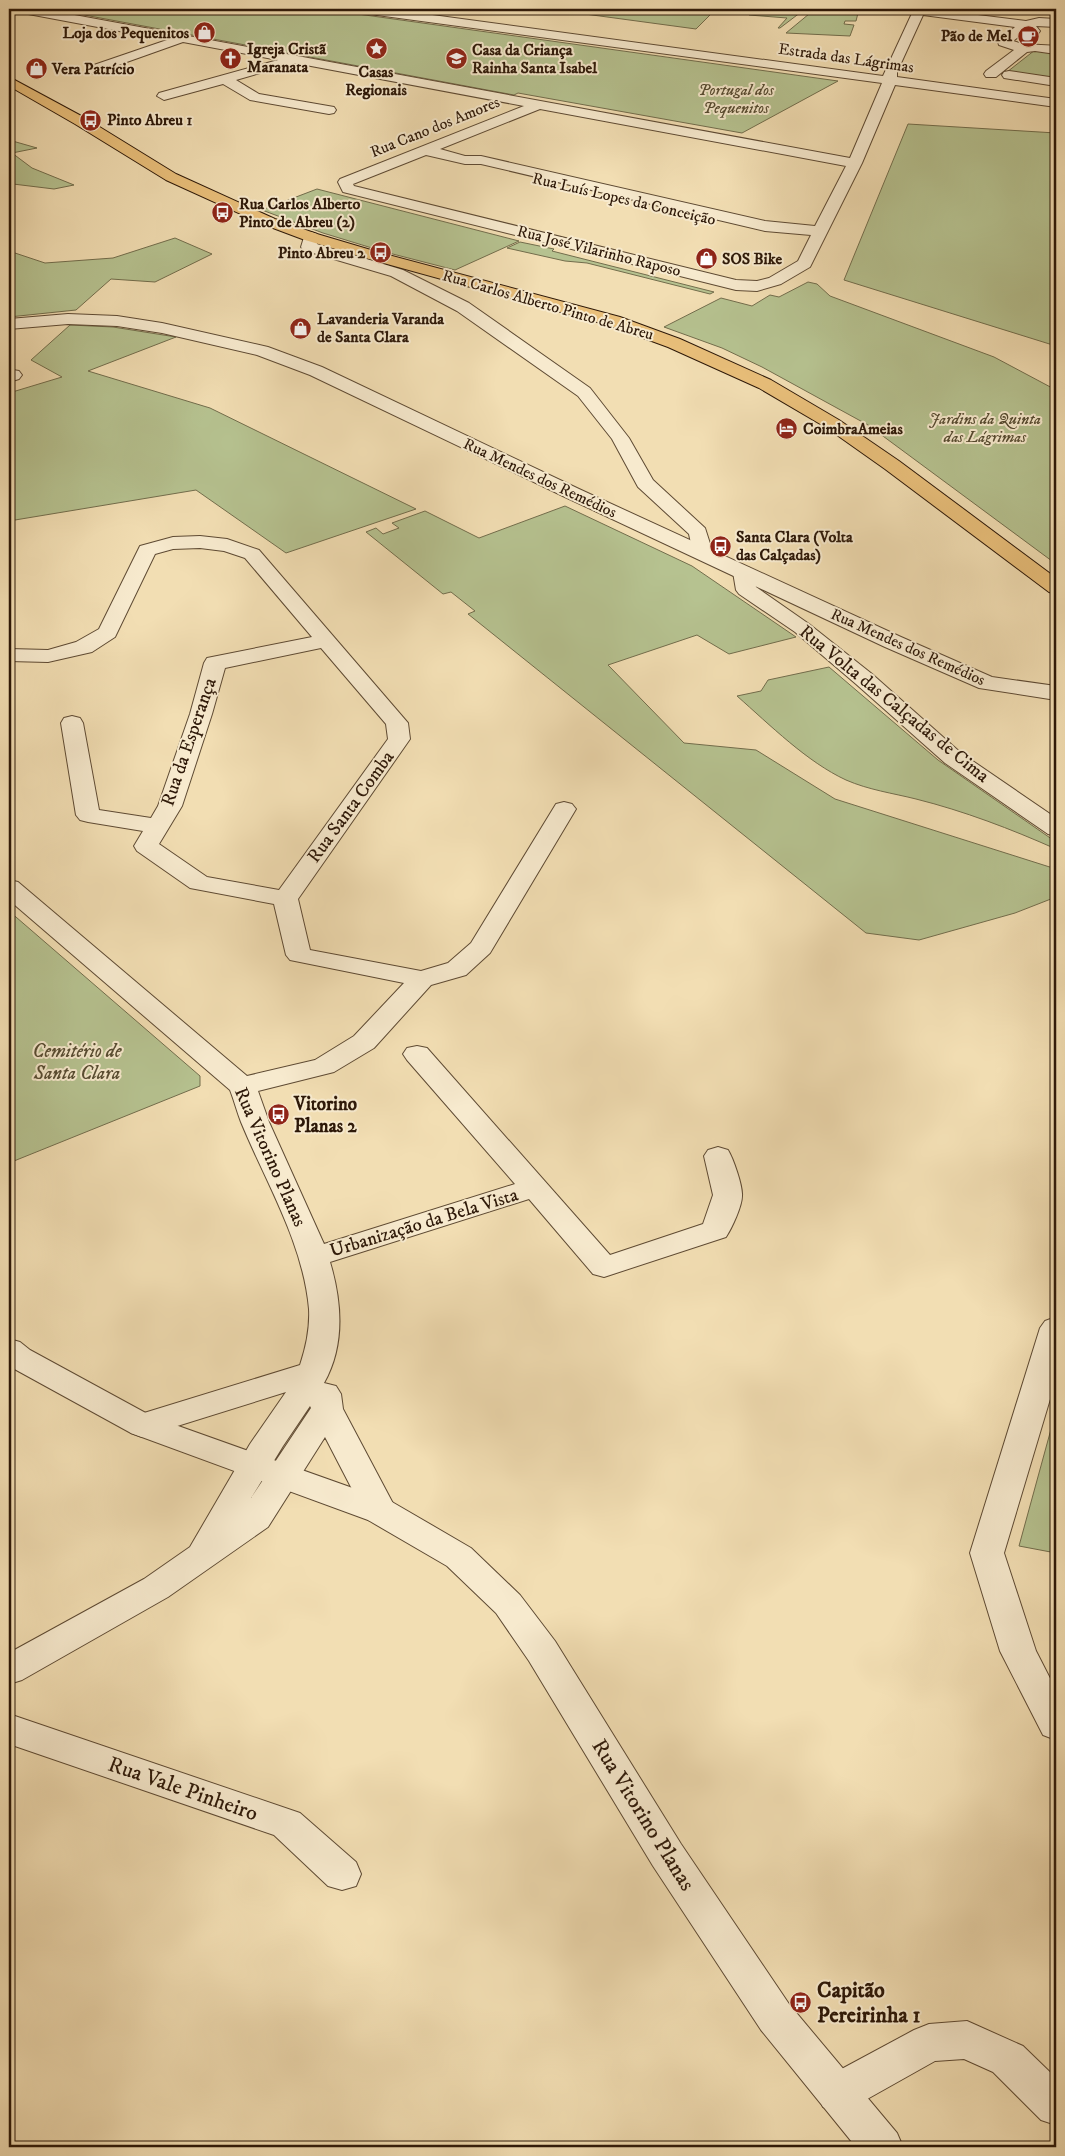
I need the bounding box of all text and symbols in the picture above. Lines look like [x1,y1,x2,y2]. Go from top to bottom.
shop icon: Loja dos Pequenitos [193,21,217,45]
place label: Loja dos Pequenitos [62,23,190,44]
cafe icon: Pão de Mel [1016,24,1040,48]
place label: Pão de Mel [941,26,1013,46]
place icon: Casas Regionais [364,36,388,60]
place label: Igreja Cristã Maranata [247,39,327,77]
street label: Estrada das Lágrimas [777,39,915,77]
place label: Casa da Criança Rainha Santa Isabel [472,40,598,78]
church icon: Igreja Cristã Maranata [219,46,243,70]
school or university icon: Casa da Criança Rainha Santa Isabel [444,47,468,71]
shop icon: Vera Patrício [24,57,48,81]
place label: Vera Patrício [51,59,134,79]
place label: Casas Regionais [345,62,407,100]
park label: Portugal dos Pequenitos [698,80,775,118]
street label: Rua Cano dos Amores [367,92,503,162]
bus stop icon: Pinto Abreu 1 [79,108,103,132]
place label: Pinto Abreu 1 [107,110,192,130]
street label: Rua Luís Lopes da Conceição [530,168,718,230]
place label: Rua Carlos Alberto Pinto de Abreu (2) [239,194,360,232]
bus stop icon: Rua Carlos Alberto Pinto de Abreu (2) [211,201,235,225]
street label: Rua José Vilarinho Raposo [515,221,683,281]
bus stop icon: Pinto Abreu 2 [369,241,393,265]
place label: Pinto Abreu 2 [278,243,366,263]
shop icon: SOS Bike [694,247,718,271]
place label: SOS Bike [722,249,783,269]
street label: Rua Carlos Alberto Pinto de Abreu [440,265,656,345]
place label: Lavanderia Varanda de Santa Clara [317,309,445,347]
shop icon: Lavanderia Varanda de Santa Clara [289,316,313,340]
park label: Jardins da Quinta das Lágrimas [929,409,1041,447]
hotel icon: CoimbraAmeias [775,417,799,441]
place label: CoimbraAmeias [803,419,903,439]
street label: Rua Mendes dos Remédios [460,434,620,522]
place label: Santa Clara (Volta das Calçadas) [736,527,854,565]
bus stop icon: Santa Clara (Volta das Calçadas) [708,534,732,558]
street label: Rua Mendes dos Remédios [828,604,988,690]
street label: Rua Volta das Calçadas de Cima [794,620,994,788]
street label: Rua da Esperança [156,675,222,809]
street label: Rua Santa Comba [303,746,399,868]
park label: Cemitério de Santa Clara [32,1040,122,1085]
street label: Rua Vitorino Planas [229,1084,311,1230]
place label: Vitorino Planas 2 [293,1093,357,1138]
bus stop icon: Vitorino Planas 2 [266,1103,290,1127]
street label: Urbanização da Bela Vista [327,1183,521,1263]
street label: Rua Vitorino Planas [585,1734,701,1896]
street label: Rua Vale Pinheiro [105,1751,261,1827]
place label: Capitão Pereirinha 1 [817,1977,921,2029]
bus stop icon: Capitão Pereirinha 1 [789,1991,813,2015]

